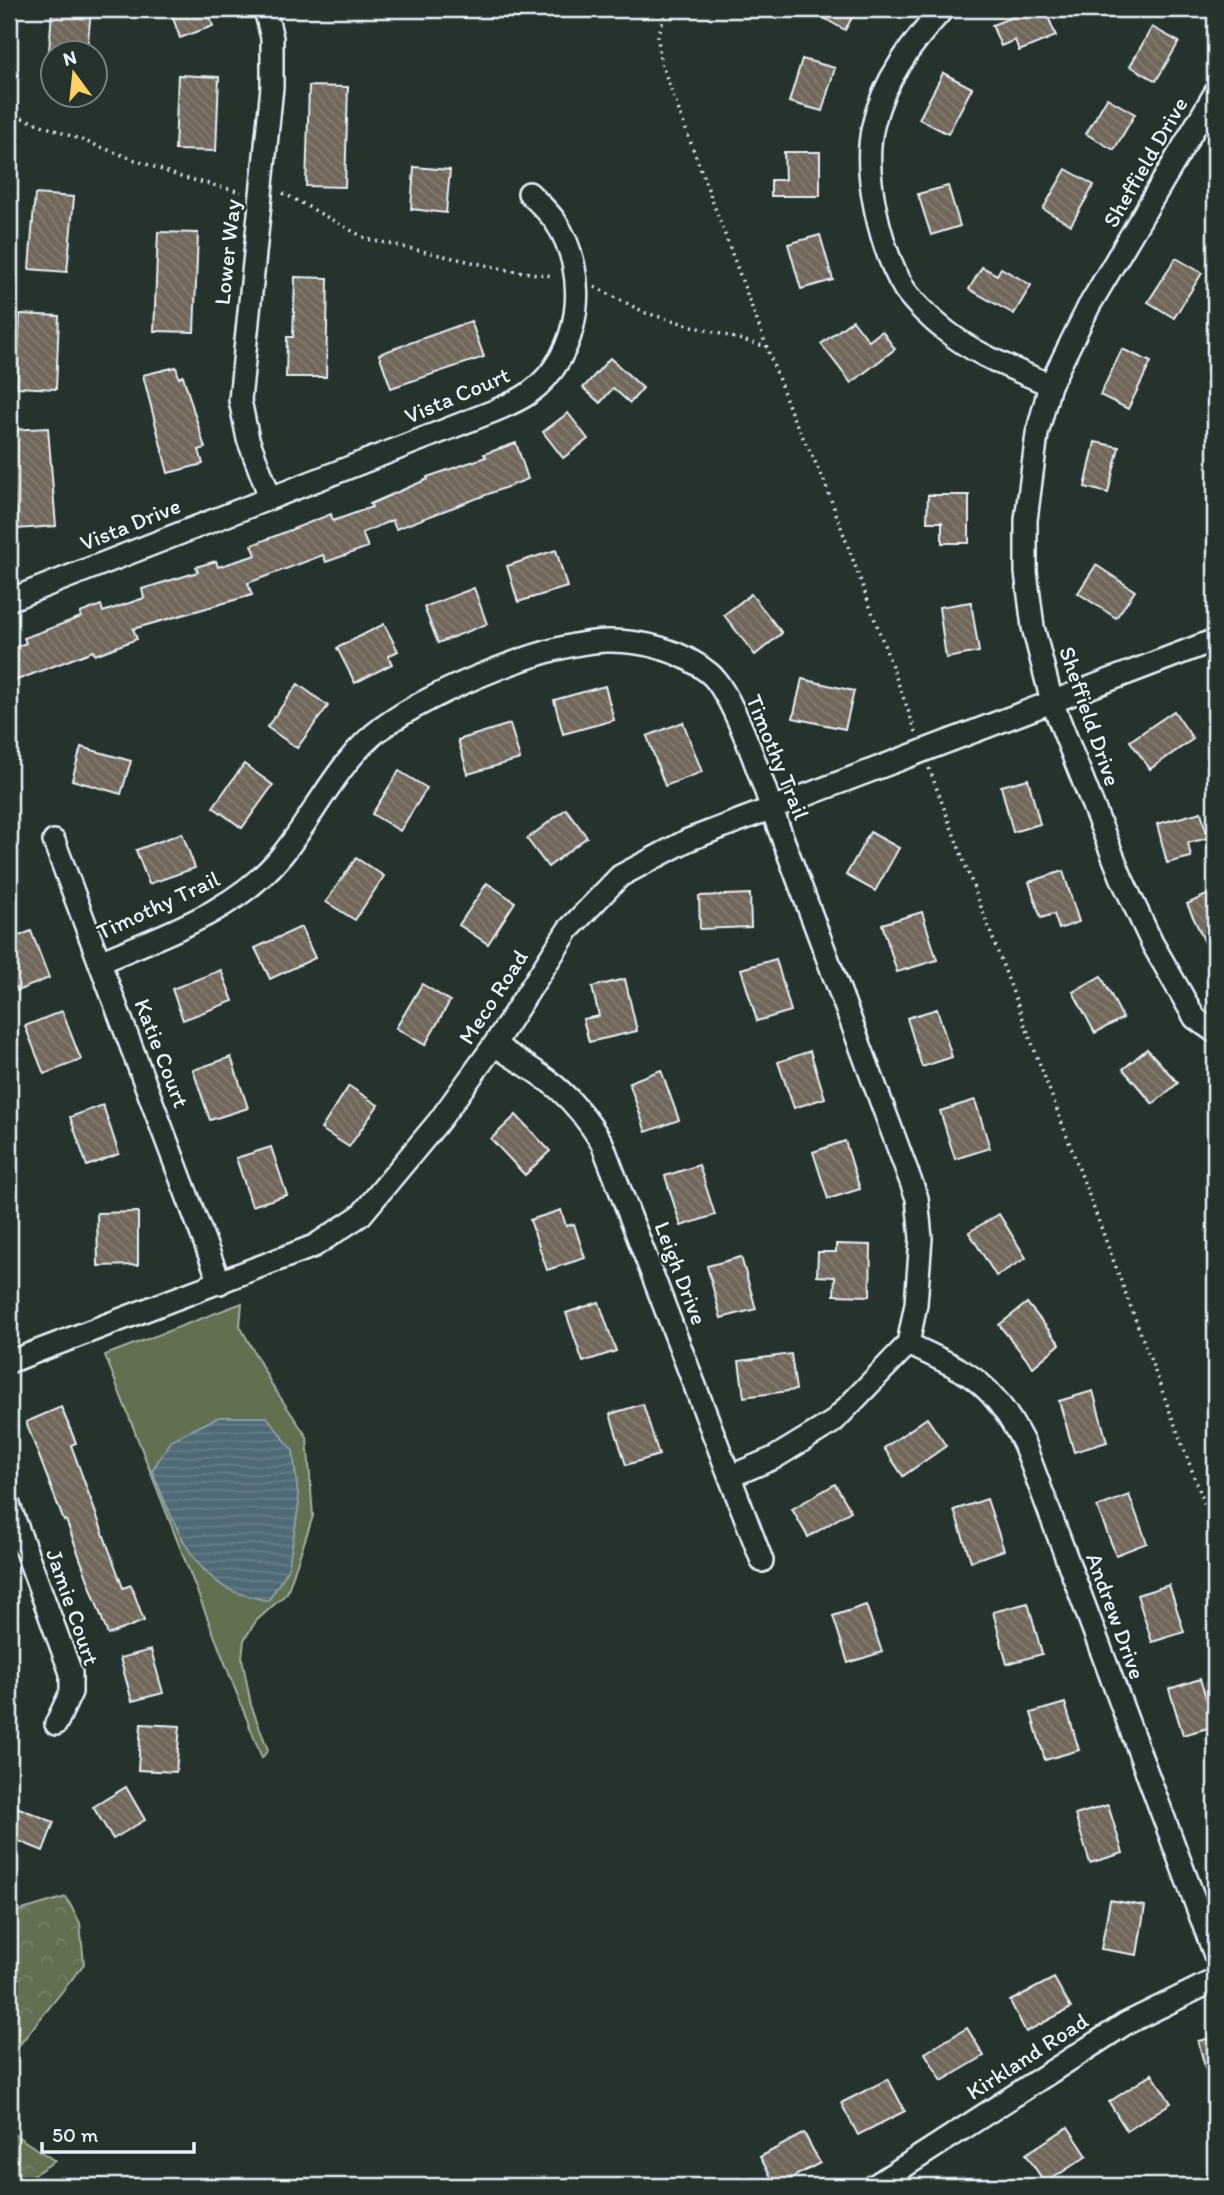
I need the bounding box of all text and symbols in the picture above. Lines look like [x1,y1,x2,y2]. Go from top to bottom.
north arrow [38,38,108,108]
text: N [61,45,79,71]
street label: Sheffield Drive [1096,92,1194,232]
street label: Lower Way [208,198,246,306]
street label: Vista Court [400,360,514,430]
street label: Vista Drive [76,491,184,557]
street label: Sheffield Drive [1053,642,1127,790]
street label: Timothy Trail [740,690,816,824]
street label: Timothy Trail [92,864,224,946]
street label: Meco Road [452,945,534,1049]
street label: Katie Court [128,995,196,1112]
street label: Leigh Drive [649,1217,713,1329]
street label: Jamie Court [40,1545,106,1669]
street label: Andrew Drive [1080,1549,1152,1683]
street label: Kirkland Road [961,2006,1094,2106]
scale bar [42,2111,194,2155]
text: 50 m [52,2122,99,2147]

